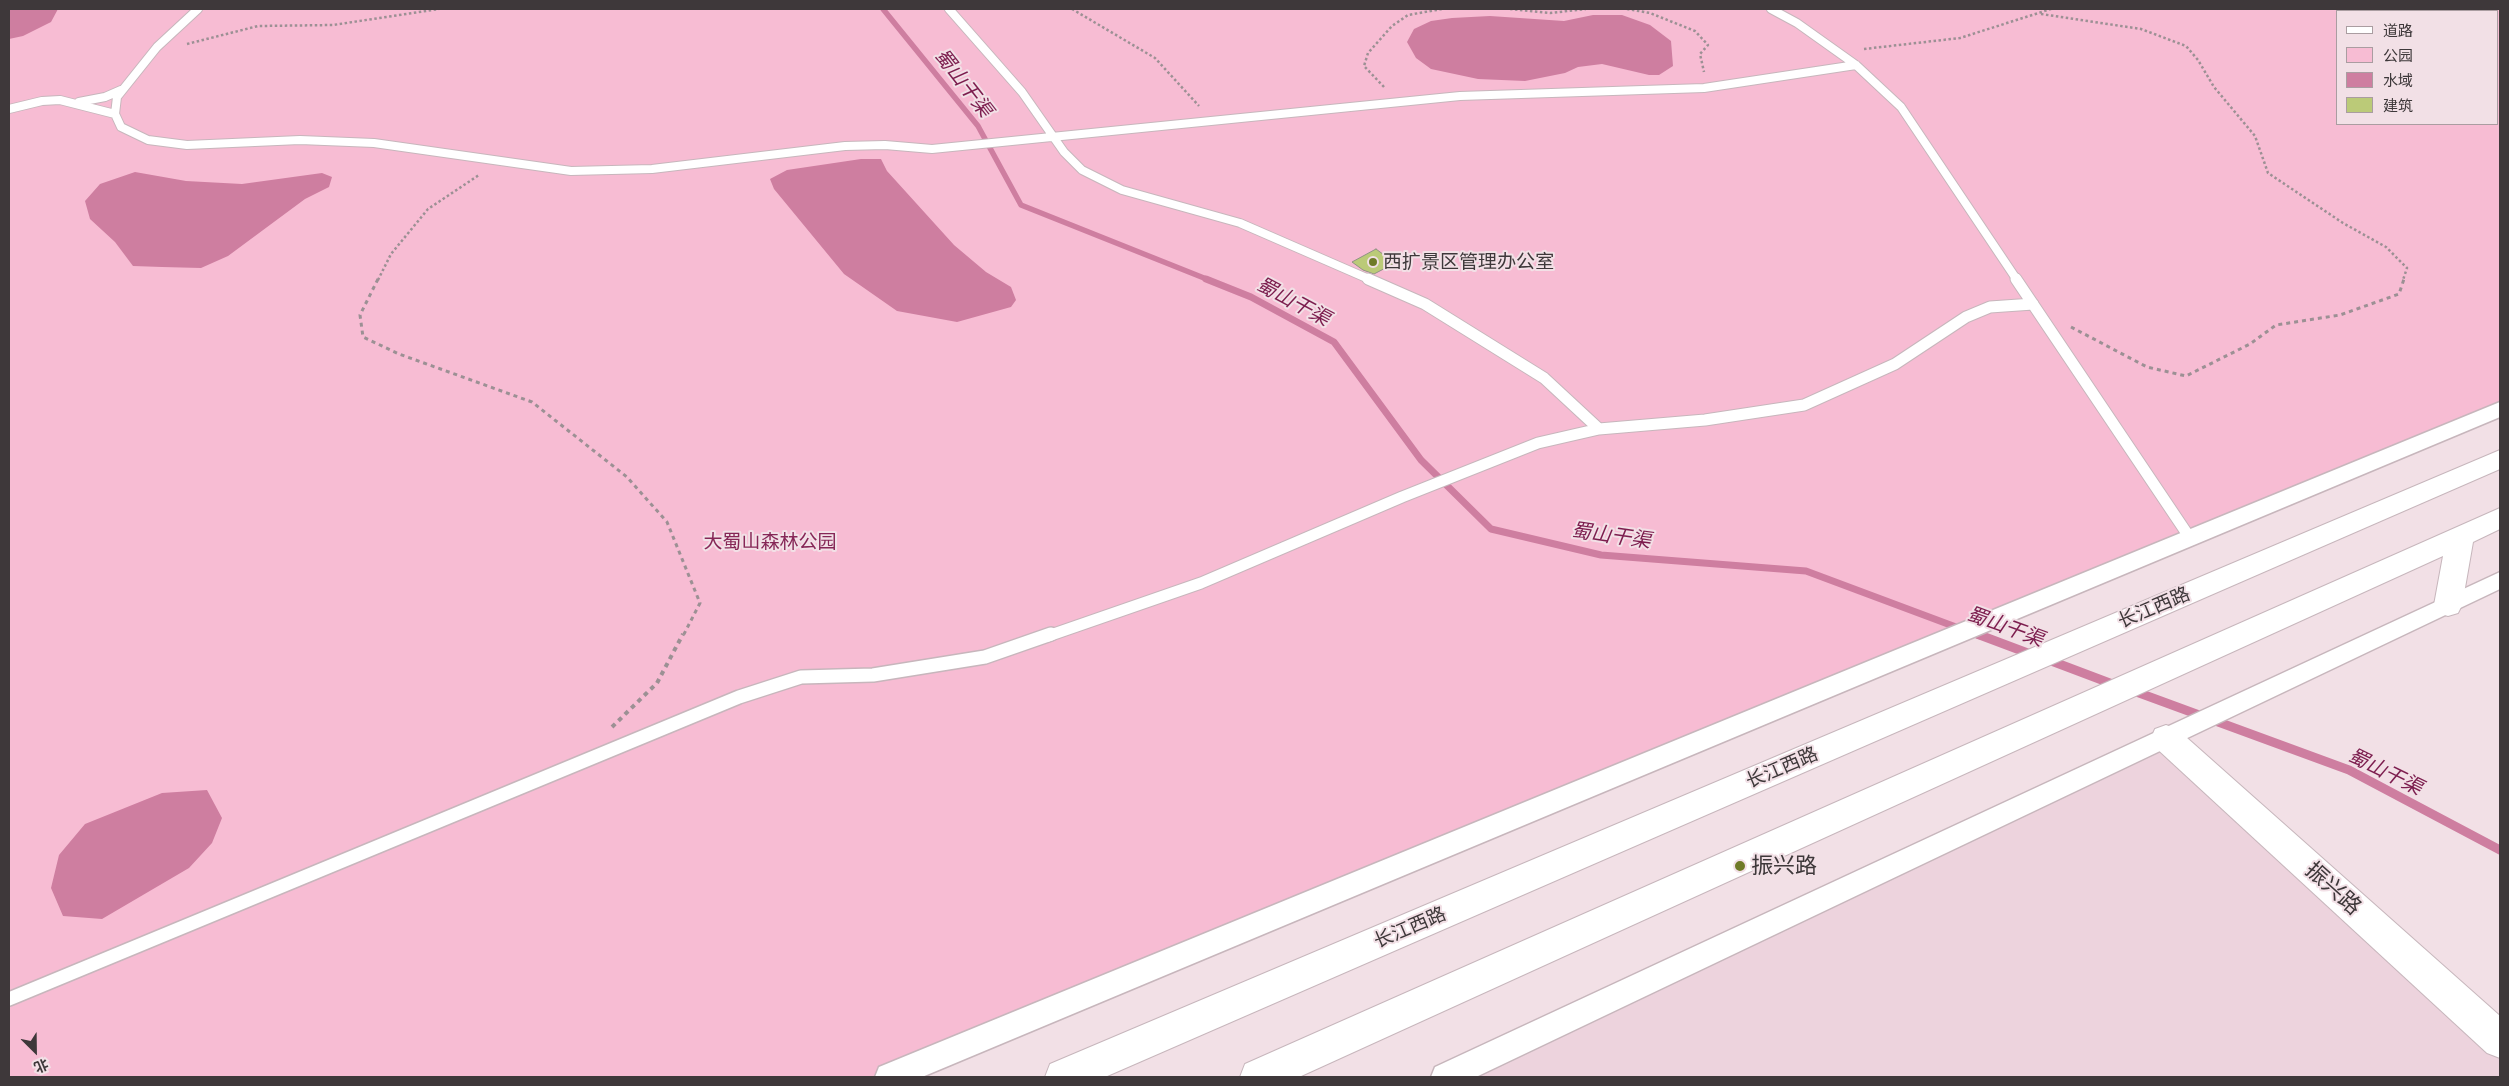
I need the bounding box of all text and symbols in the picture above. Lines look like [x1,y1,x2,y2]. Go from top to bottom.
legend [2336,10,2499,125]
text: 道路 [2383,24,2413,39]
water label: 蜀山干渠 [929,44,997,122]
text: 公园 [2383,49,2413,64]
text: 水域 [2383,74,2413,89]
text: 建筑 [2383,99,2413,114]
place label: 西扩景区管理办公室 [1383,251,1554,273]
marker: 西扩景区管理办公室 [1367,256,1379,268]
water label: 蜀山干渠 [1252,273,1334,331]
water label: 蜀山干渠 [1570,519,1652,553]
park label: 大蜀山森林公园 [704,531,836,553]
street label: 长江西路 [2115,583,2193,633]
water label: 蜀山干渠 [1963,602,2047,652]
street label: 长江西路 [1743,743,1821,793]
water label: 蜀山干渠 [2344,744,2426,800]
place label: 振兴路 [1751,853,1817,879]
street label: 振兴路 [2300,857,2366,921]
marker: 振兴路 [1733,859,1747,873]
street label: 长江西路 [1371,903,1449,953]
north arrow [10,1026,60,1076]
text: 北 [32,1056,50,1074]

